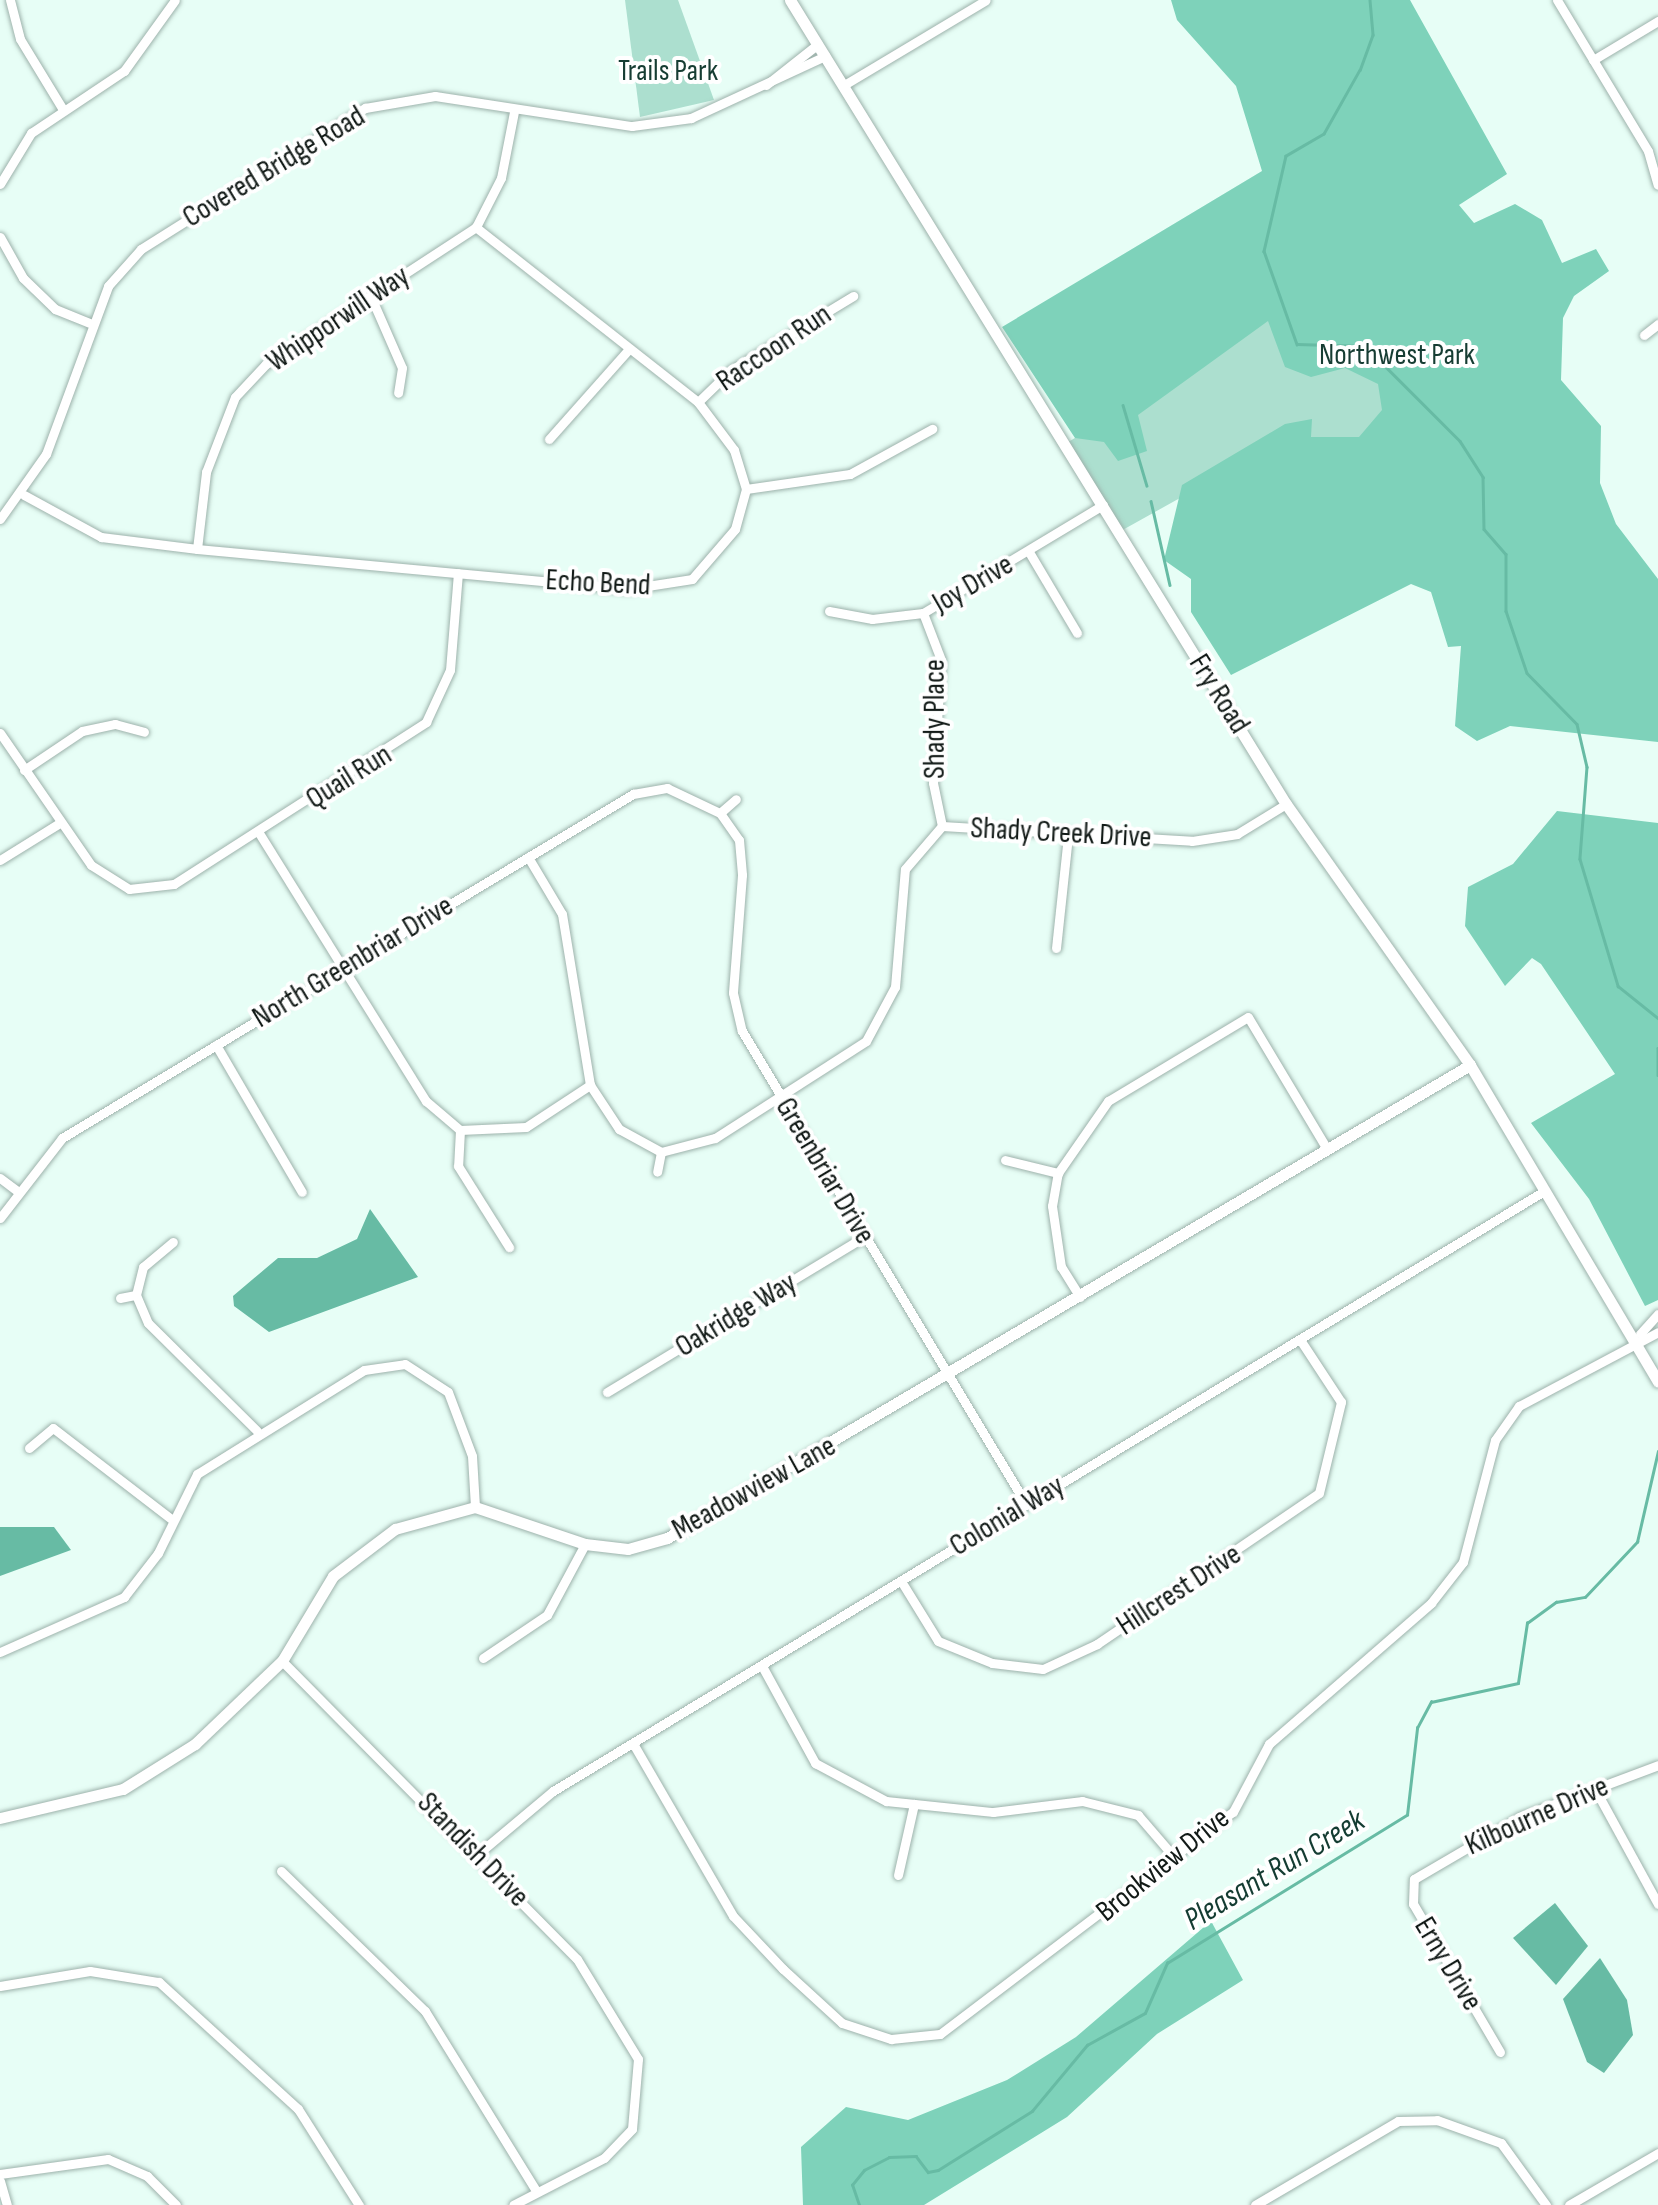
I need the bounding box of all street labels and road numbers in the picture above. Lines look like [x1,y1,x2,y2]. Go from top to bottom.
street label: Covered Bridge Road [176,98,372,236]
street label: Whipporwill Way [260,258,416,380]
street label: Raccoon Run [710,297,838,399]
street label: Joy Drive [926,547,1020,621]
street label: Echo Bend [545,562,651,604]
street label: Fry Road [1181,648,1257,740]
street label: Shady Place [917,659,953,779]
street label: Quail Run [300,737,398,817]
street label: Shady Creek Drive [969,810,1153,856]
street label: North Greenbriar Drive [246,888,460,1036]
street label: Greenbriar Drive [767,1091,883,1251]
street label: Oakridge Way [669,1265,803,1365]
street label: Meadowview Lane [666,1428,842,1548]
street label: Colonial Way [943,1468,1071,1564]
street label: Hillcrest Drive [1110,1536,1248,1644]
street label: Kilbourne Drive [1460,1768,1614,1864]
street label: Standish Drive [410,1785,536,1915]
street label: Brookview Drive [1089,1800,1237,1930]
street label: Erny Drive [1406,1911,1490,2017]

